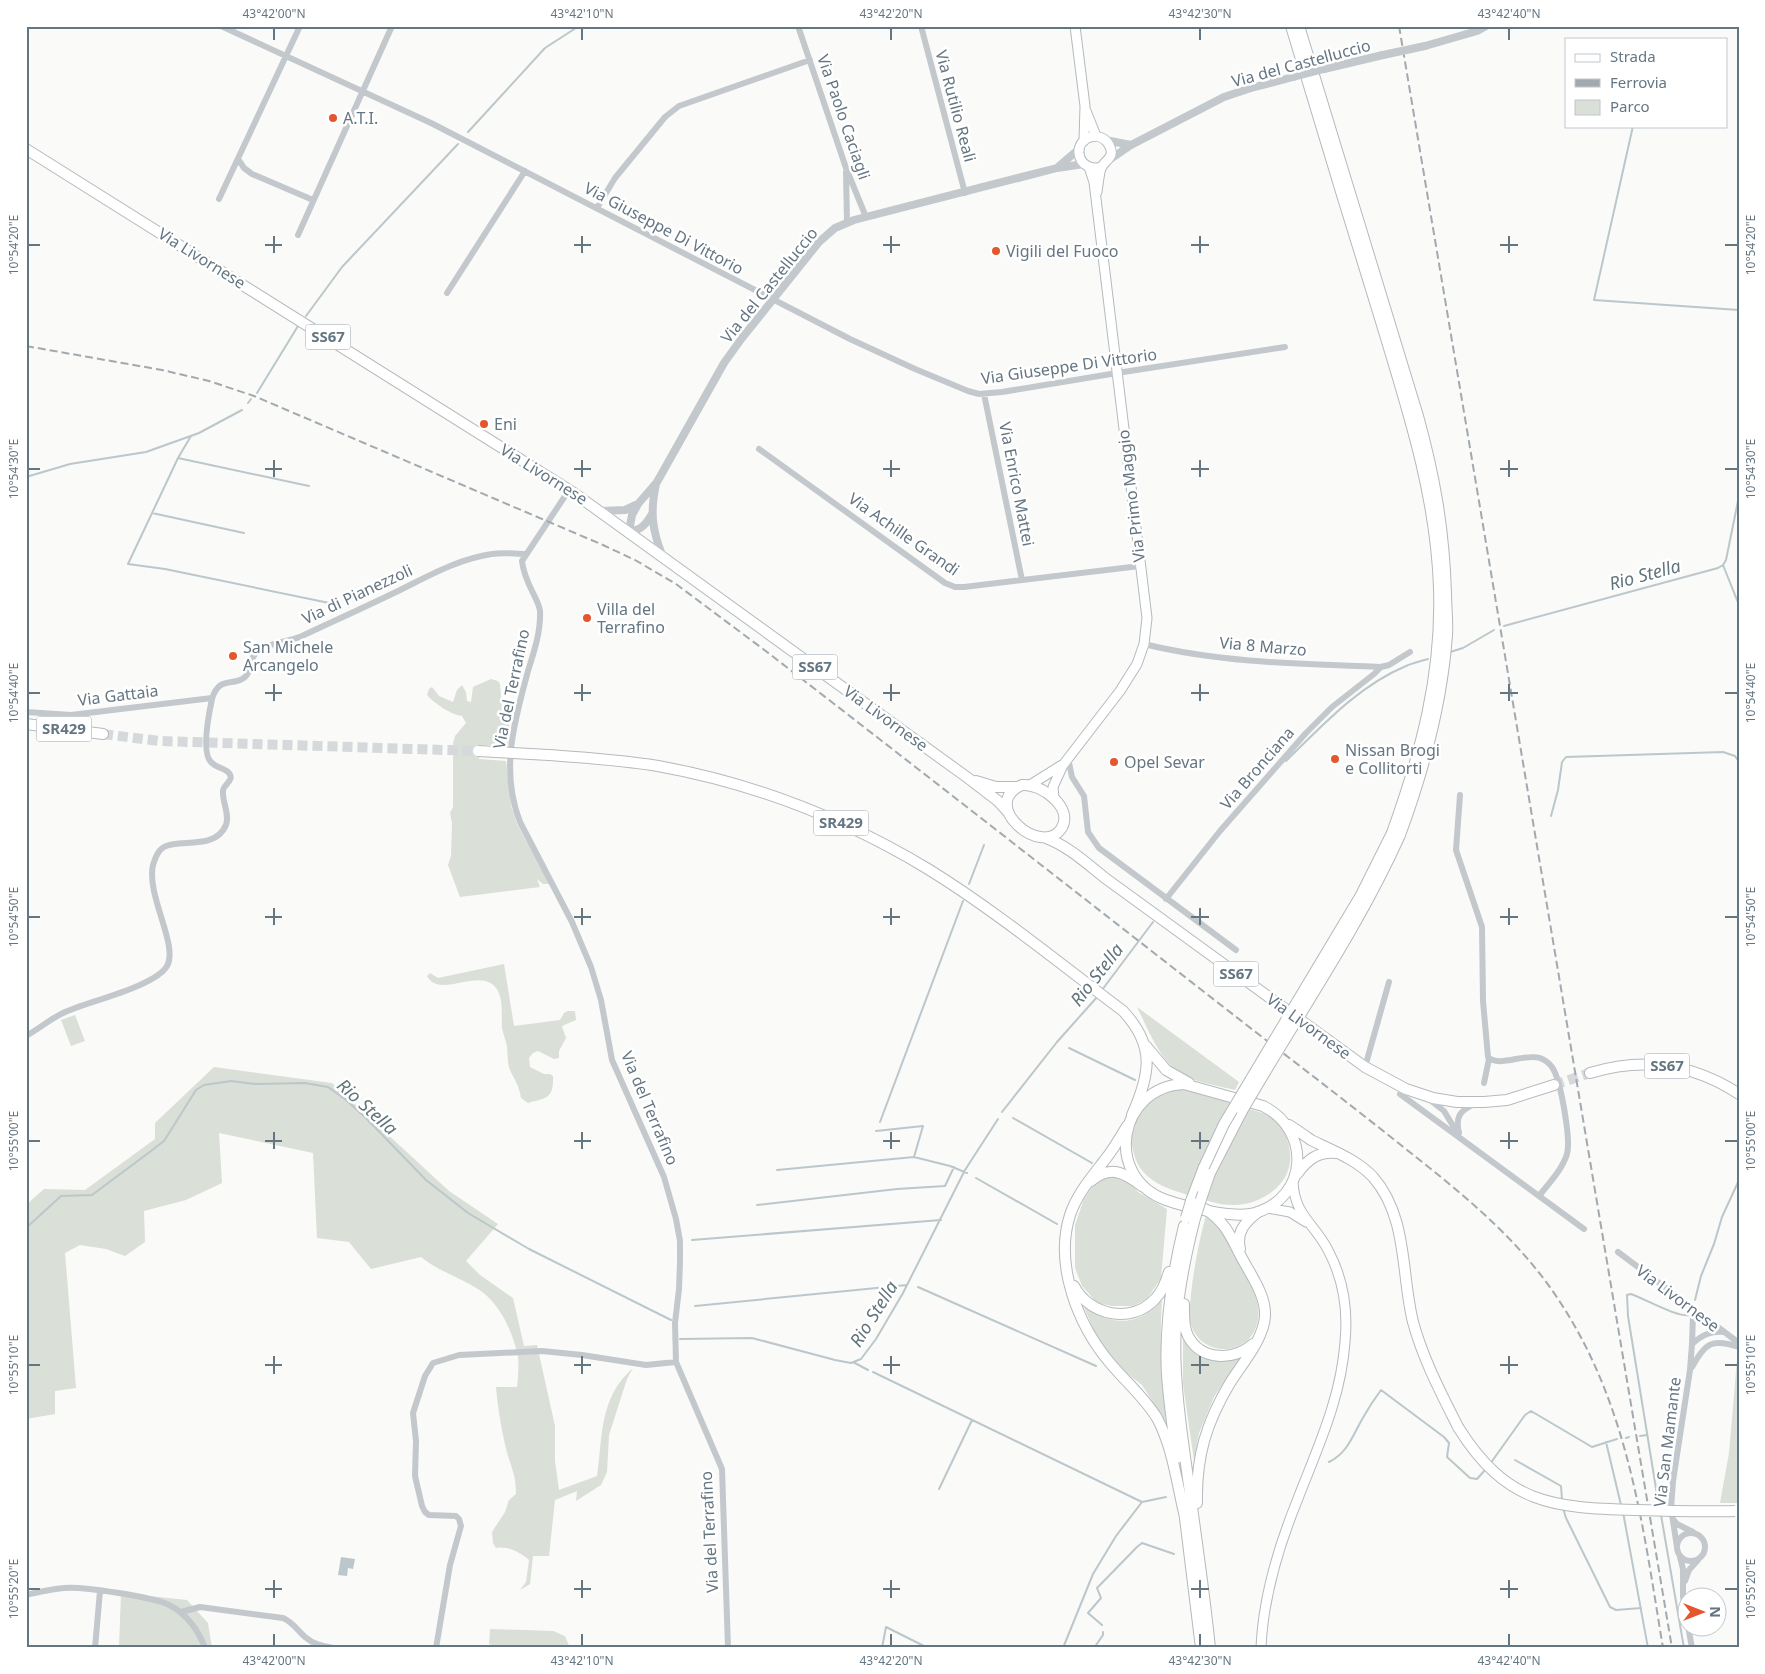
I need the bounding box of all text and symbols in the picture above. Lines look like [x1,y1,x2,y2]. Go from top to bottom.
text: 43°42'00"N [242,5,306,22]
text: 43°42'10"N [550,5,614,22]
text: 43°42'20"N [859,5,923,22]
text: 43°42'30"N [1168,5,1232,22]
text: 43°42'40"N [1477,5,1541,22]
street label: Via del Castelluccio [1229,34,1373,92]
legend [1565,38,1728,128]
text: Strada [1610,46,1656,66]
street label: Via Rutilio Reali [931,48,981,164]
street label: Via Paolo Caciagli [812,51,876,183]
text: Ferrovia [1610,72,1667,92]
text: Parco [1610,96,1650,116]
place label: A.T.I. [343,107,378,129]
marker: A.T.I. [327,112,339,124]
street label: Via Giuseppe Di Vittorio [581,177,747,279]
text: 10°54'20"E [5,215,22,275]
text: 10°54'20"E [1742,215,1759,275]
street label: Via Livornese [154,222,250,294]
street label: Via del Castelluccio [715,223,823,347]
place label: Vigili del Fuoco [1006,240,1119,262]
marker: Vigili del Fuoco [990,245,1002,257]
road number: SS67 [306,324,350,350]
street label: Via Giuseppe Di Vittorio [980,343,1158,389]
place label: Eni [494,413,517,435]
marker: Eni [478,418,490,430]
street label: Via Enrico Mattei [994,420,1040,548]
street label: Via Primo Maggio [1112,429,1150,563]
street label: Via Livornese [496,438,592,510]
text: 10°54'30"E [5,439,22,499]
text: 10°54'30"E [1742,439,1759,499]
street label: Via Achille Grandi [844,487,964,581]
water label: Rio Stella [1606,553,1683,595]
street label: Via di Pianezzoli [298,559,416,629]
place label: Villa del Terrafino [597,598,665,638]
marker: Villa del Terrafino [581,612,593,624]
street label: Via del Terrafino [488,627,534,751]
street label: Via 8 Marzo [1218,631,1308,661]
place label: San Michele Arcangelo [243,636,333,676]
marker: San Michele Arcangelo [227,650,239,662]
road number: SS67 [792,654,838,680]
text: 10°54'40"E [5,663,22,723]
text: 10°54'40"E [1742,663,1759,723]
street label: Via Gattaia [76,679,160,711]
street label: Via Livornese [839,680,933,756]
road number: SR429 [36,716,92,742]
street label: Via Bronciana [1215,722,1299,814]
place label: Nissan Brogi e Collitorti [1345,739,1440,779]
place label: Opel Sevar [1124,751,1205,773]
marker: Nissan Brogi e Collitorti [1329,753,1341,765]
marker: Opel Sevar [1108,756,1120,768]
road number: SR429 [814,810,868,836]
text: 10°54'50"E [5,887,22,947]
text: 10°54'50"E [1742,887,1759,947]
water label: Rio Stella [1064,938,1128,1011]
road number: SS67 [1214,962,1258,986]
street label: Via Livornese [1262,988,1356,1064]
street label: Via del Terrafino [616,1048,684,1168]
road number: SS67 [1644,1054,1690,1078]
water label: Rio Stella [332,1073,403,1140]
text: 10°55'00"E [5,1111,22,1171]
text: 10°55'00"E [1742,1111,1759,1171]
street label: Via Livornese [1632,1259,1724,1337]
water label: Rio Stella [844,1276,903,1351]
text: 10°55'10"E [5,1335,22,1395]
text: 10°55'10"E [1742,1335,1759,1395]
street label: Via San Mamante [1648,1376,1686,1508]
street label: Via del Terrafino [695,1471,723,1593]
text: 10°55'20"E [5,1559,22,1619]
text: 10°55'20"E [1742,1559,1759,1619]
north arrow [1678,1586,1728,1636]
text: N [1706,1606,1725,1618]
text: 43°42'00"N [242,1652,306,1669]
text: 43°42'10"N [550,1652,614,1669]
text: 43°42'20"N [859,1652,923,1669]
text: 43°42'30"N [1168,1652,1232,1669]
text: 43°42'40"N [1477,1652,1541,1669]

